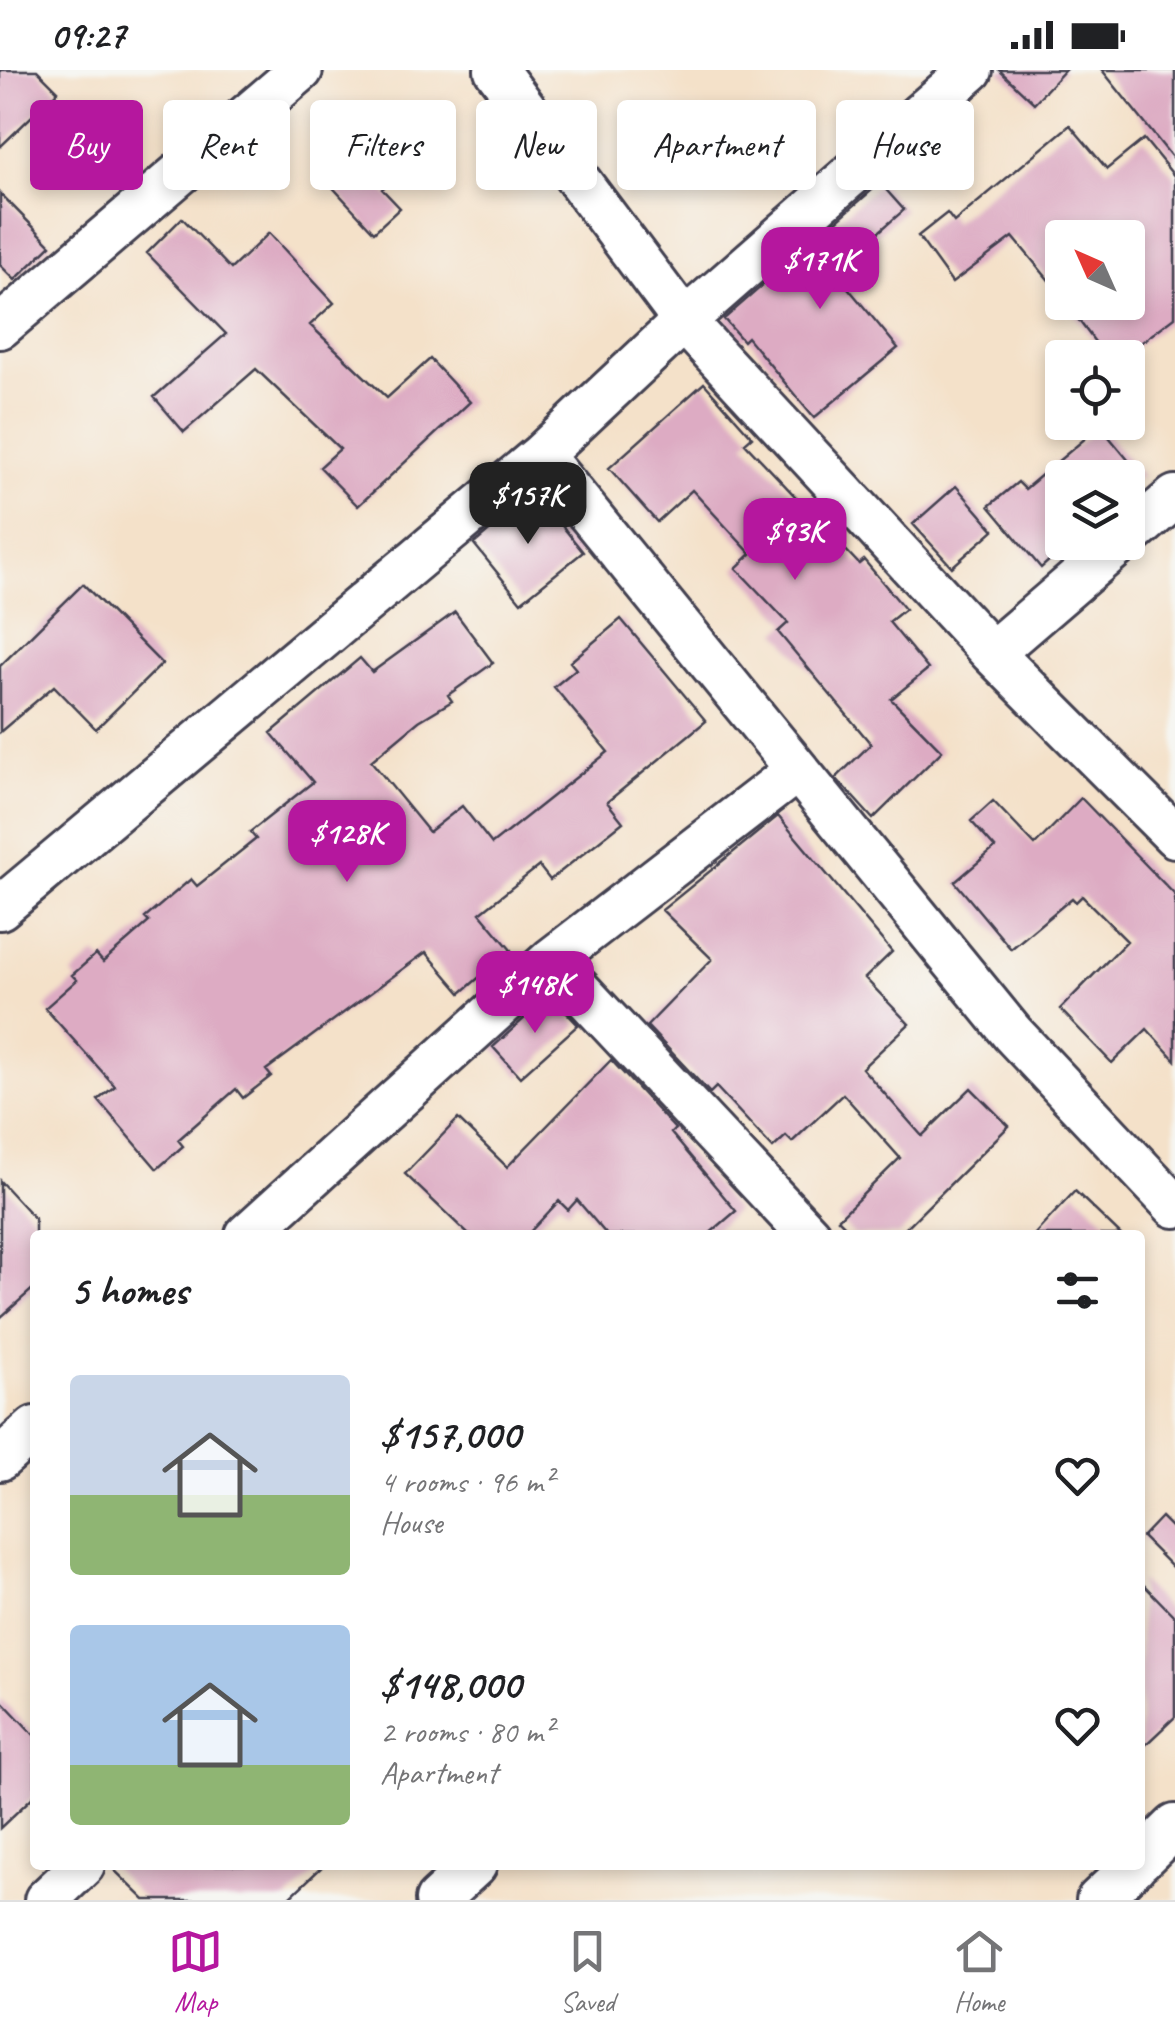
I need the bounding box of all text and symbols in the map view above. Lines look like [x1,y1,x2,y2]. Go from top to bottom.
text: 09:27 [50,12,125,59]
chip: Buy [30,100,143,190]
chip: Rent [163,100,290,190]
chip: Filters [310,100,456,190]
chip: New [476,100,597,190]
chip: Apartment [617,100,816,190]
chip: House [836,100,974,190]
north arrow [1045,220,1145,320]
map controls [1045,220,1145,560]
pin: $171K [750,227,890,312]
text: $171K [783,239,857,280]
button: locate [1045,340,1145,440]
button: layers [1045,460,1145,560]
pin: $157K [458,462,598,547]
text: $157K [491,474,565,515]
pin: $93K [736,498,854,583]
text: $93K [765,510,825,551]
pin: $128K [277,800,417,885]
text: $128K [310,812,384,853]
pin: $148K [465,951,605,1036]
text: $148K [498,963,572,1004]
icon: filters [1050,1263,1105,1318]
text: 5 homes [70,1264,188,1317]
text: $157,000 [380,1408,520,1461]
icon: home [150,1415,270,1535]
icon: heart [1050,1448,1105,1503]
text: 4 rooms · 96 m² [380,1461,553,1502]
text: House [380,1502,442,1543]
text: $148,000 [380,1658,521,1711]
icon: home [150,1665,270,1785]
icon: heart [1050,1698,1105,1753]
text: 2 rooms · 80 m² [380,1711,553,1752]
text: Apartment [380,1752,498,1793]
tab: Map [168,1924,223,2019]
tab: Saved [560,1924,615,2019]
tab: Home [952,1924,1007,2019]

